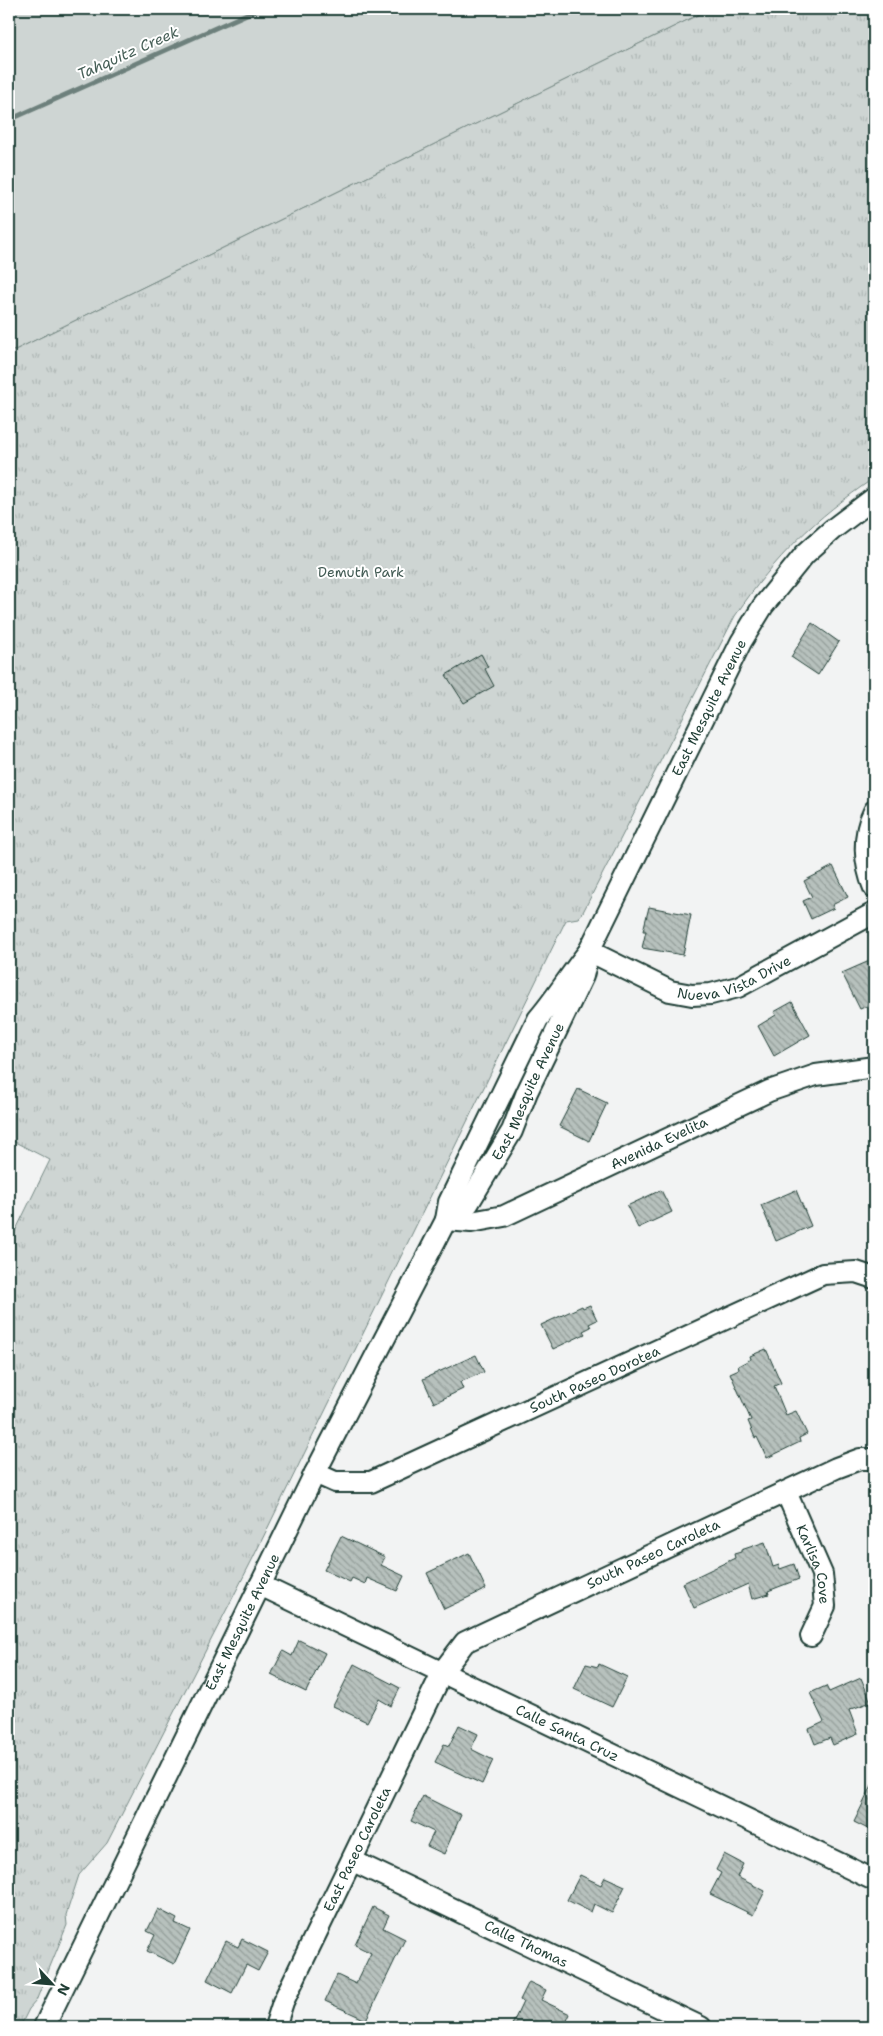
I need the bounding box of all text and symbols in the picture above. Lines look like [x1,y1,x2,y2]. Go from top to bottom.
water label: Tahquitz Creek [74,22,182,84]
park label: Demuth Park [318,563,404,581]
street label: East Mesquite Avenue [667,636,750,779]
street label: Nueva Vista Drive [676,951,794,1005]
street label: East Mesquite Avenue [487,1020,568,1164]
street label: Avenida Evelita [608,1112,711,1173]
street label: South Paseo Dorotea [527,1341,663,1417]
street label: South Paseo Caroleta [584,1515,723,1593]
street label: Karlisa Cove [792,1522,834,1605]
street label: East Mesquite Avenue [201,1550,283,1693]
street label: Calle Santa Cruz [513,1700,622,1765]
street label: East Paseo Caroleta [319,1784,395,1914]
street label: Calle Thomas [481,1916,571,1971]
north arrow [28,1958,78,2008]
text: N [53,1981,74,1999]

